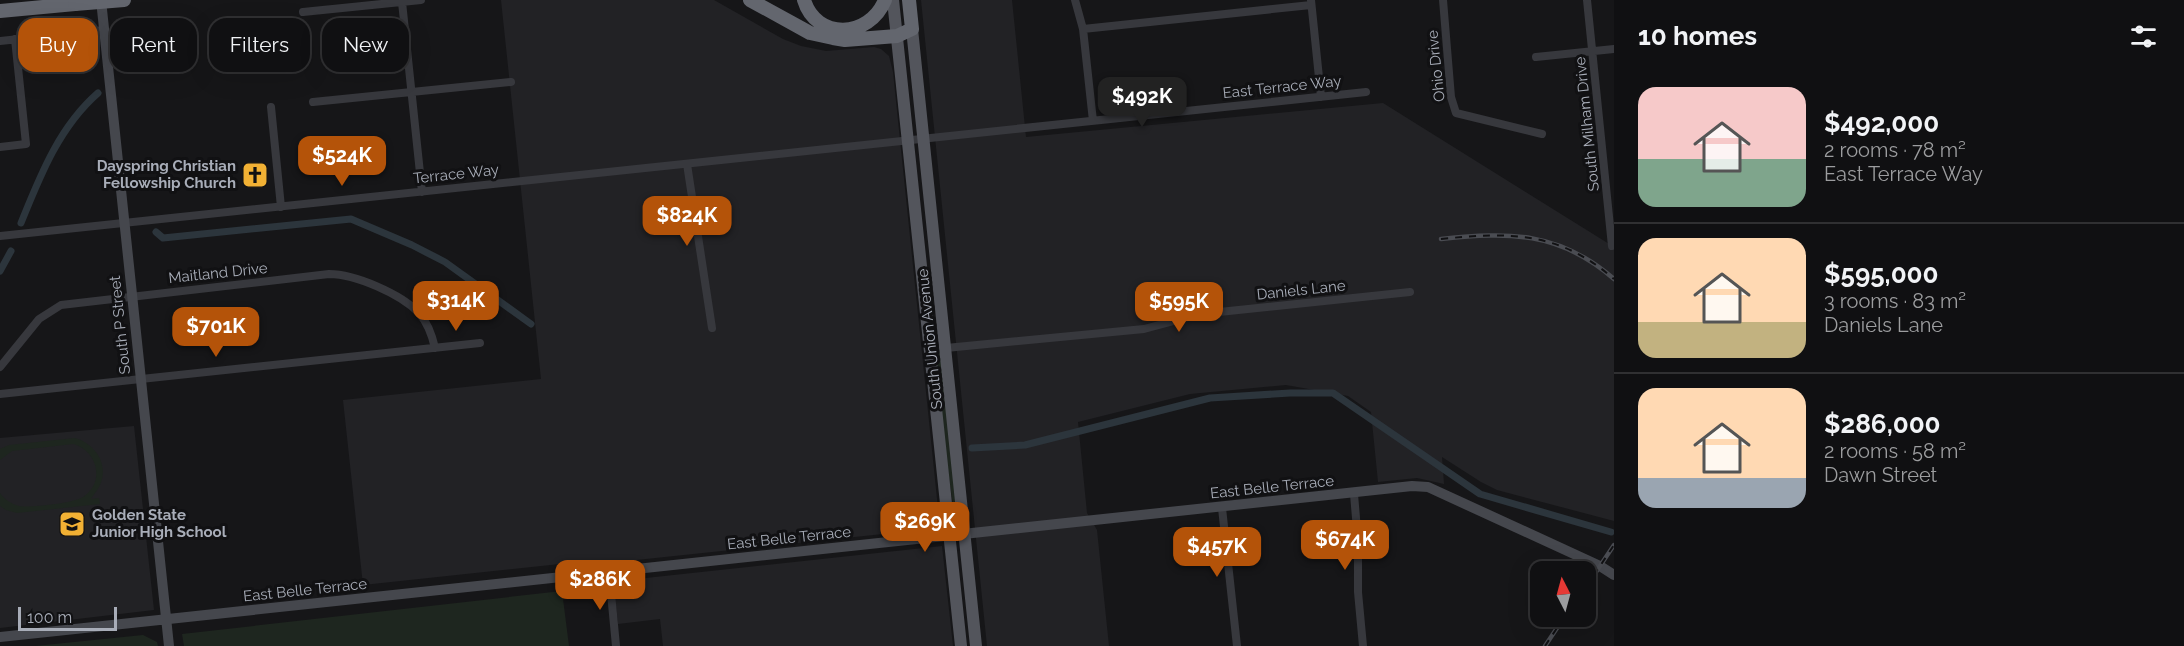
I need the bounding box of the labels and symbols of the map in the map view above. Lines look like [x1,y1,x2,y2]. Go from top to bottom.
street label: Ohio Drive [1423,29,1449,103]
street label: South Milham Drive [1571,56,1603,192]
street label: East Terrace Way [1222,72,1342,102]
pin: $492K [1100,77,1184,128]
pin: $524K [300,136,384,187]
place label: Dayspring Christian Fellowship Church [97,157,236,192]
church icon: Dayspring Christian Fellowship Church [240,160,270,190]
street label: Terrace Way [412,161,500,187]
pin: $824K [645,196,729,247]
street label: Maitland Drive [168,259,269,287]
street label: South Union Avenue [914,268,946,410]
street label: South P Street [106,275,134,375]
street label: Daniels Lane [1256,276,1347,304]
pin: $314K [414,281,498,332]
pin: $595K [1137,282,1221,333]
pin: $701K [174,307,258,358]
street label: East Belle Terrace [1209,472,1335,502]
pin: $269K [883,502,967,553]
place label: Golden State Junior High School [92,506,227,541]
school or university icon: Golden State Junior High School [57,509,87,539]
pin: $674K [1303,520,1387,571]
street label: East Belle Terrace [726,523,852,553]
pin: $457K [1175,527,1259,578]
pin: $286K [558,560,642,611]
north arrow [1530,561,1596,627]
street label: East Belle Terrace [242,575,368,605]
scale bar [18,604,117,632]

